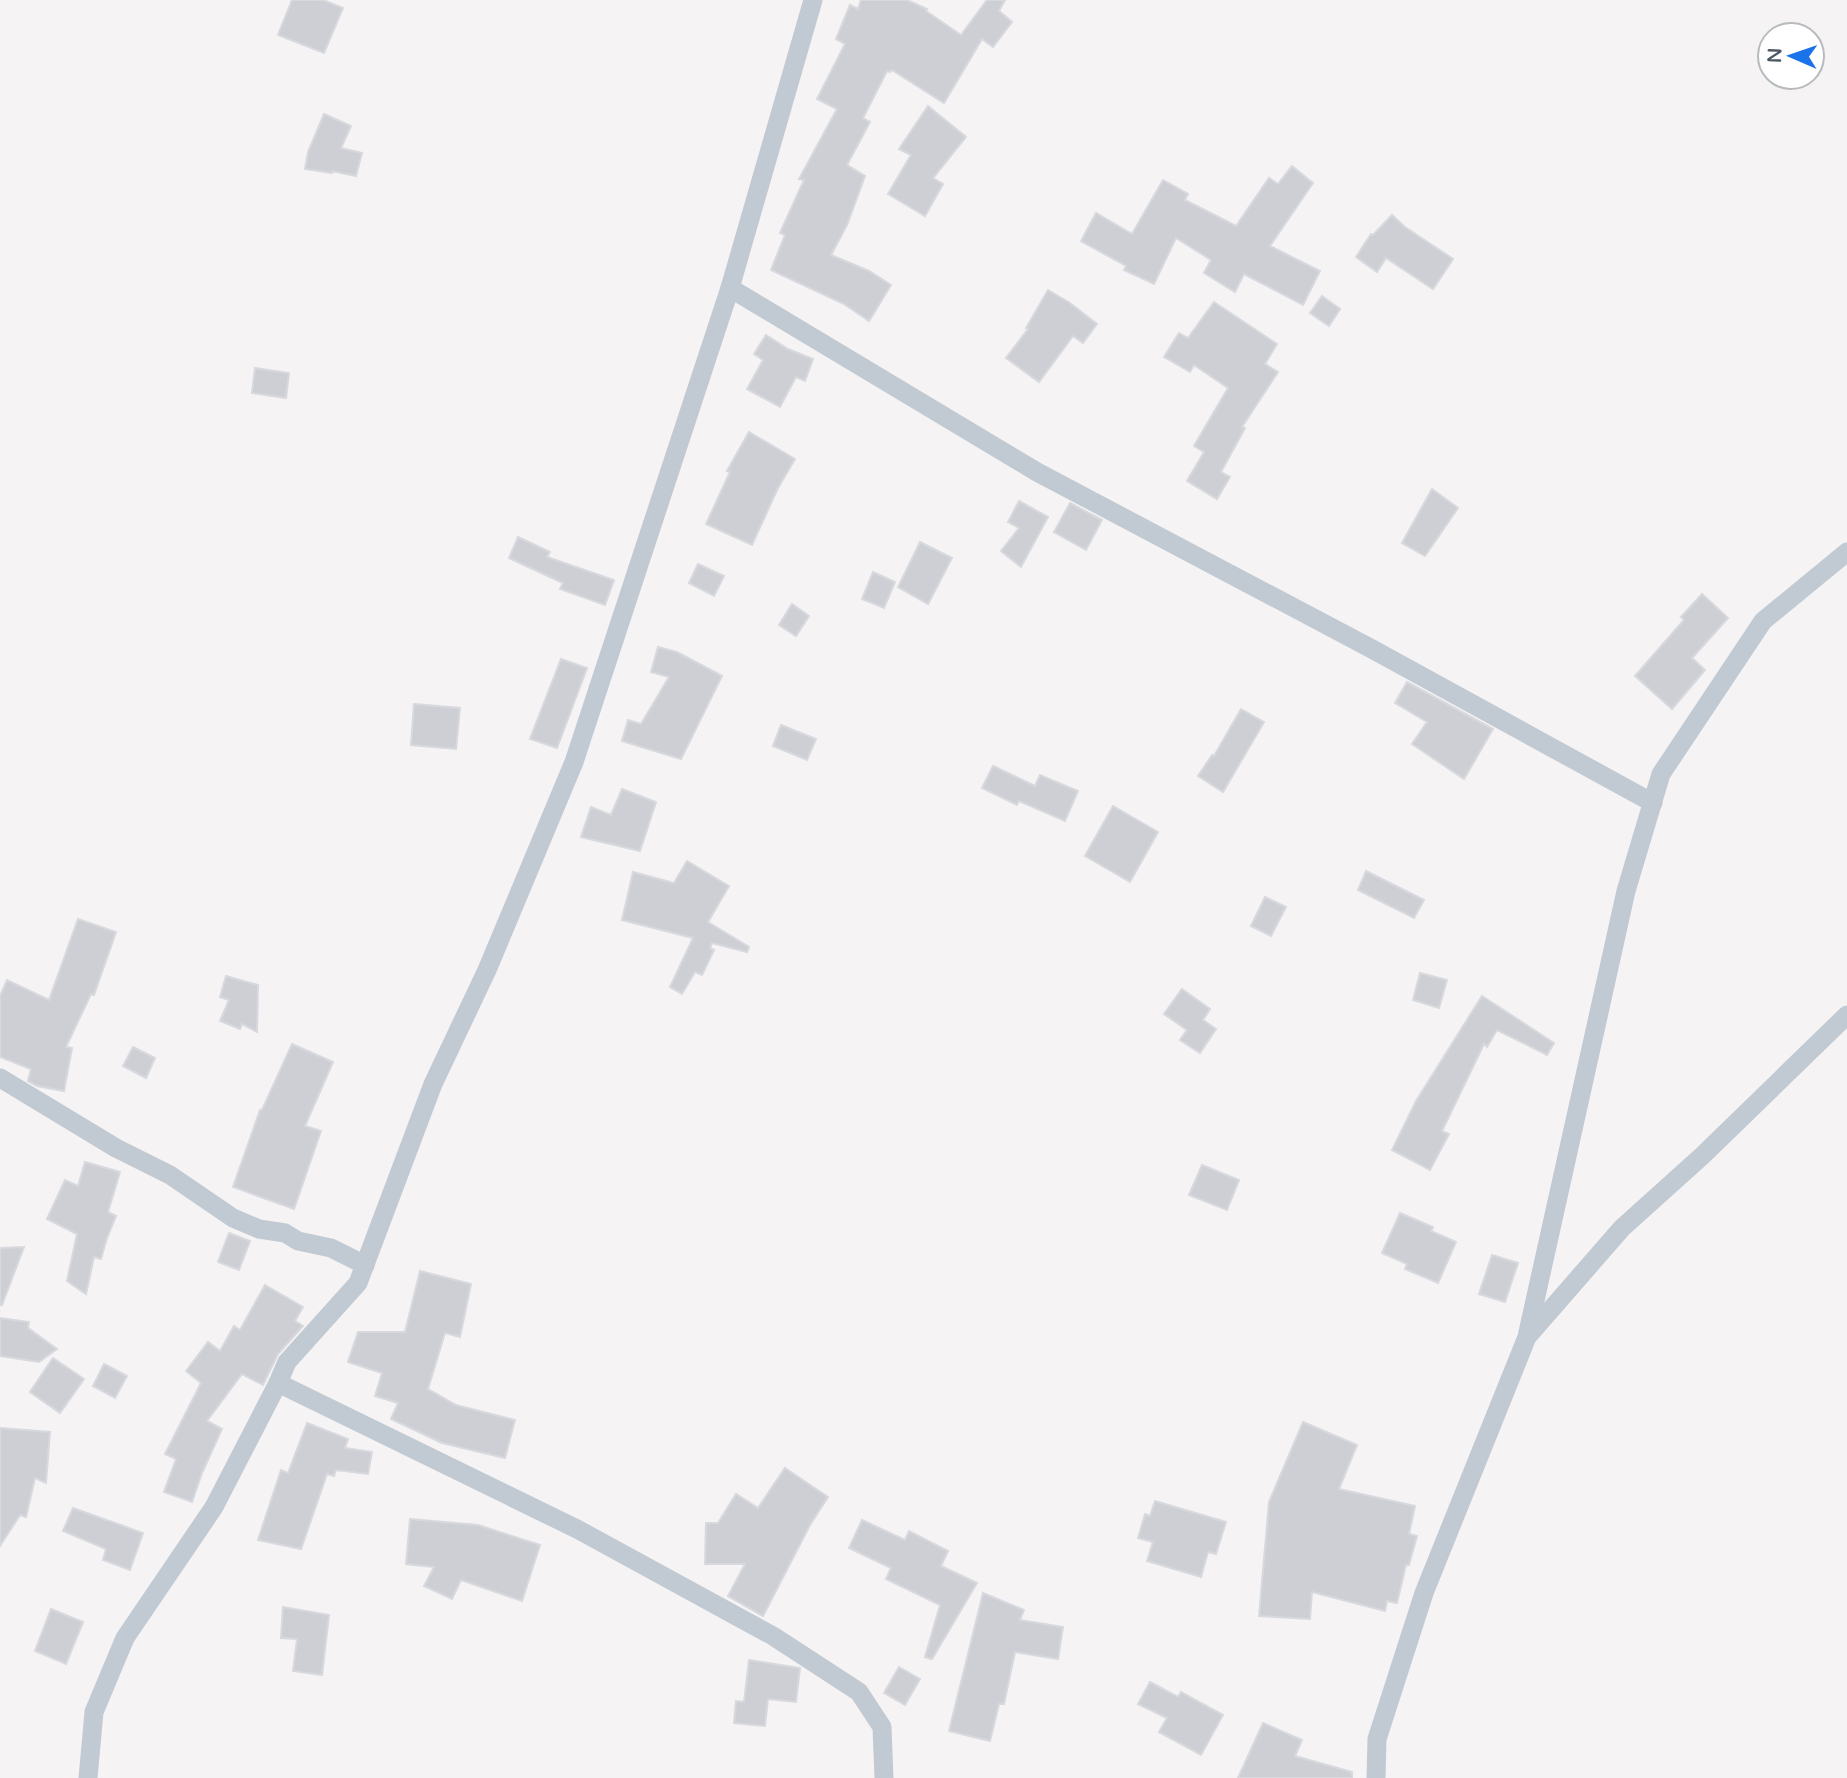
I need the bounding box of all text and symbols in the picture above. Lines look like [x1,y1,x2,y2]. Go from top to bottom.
north arrow [1756,21,1826,91]
text: N [1764,47,1786,63]

